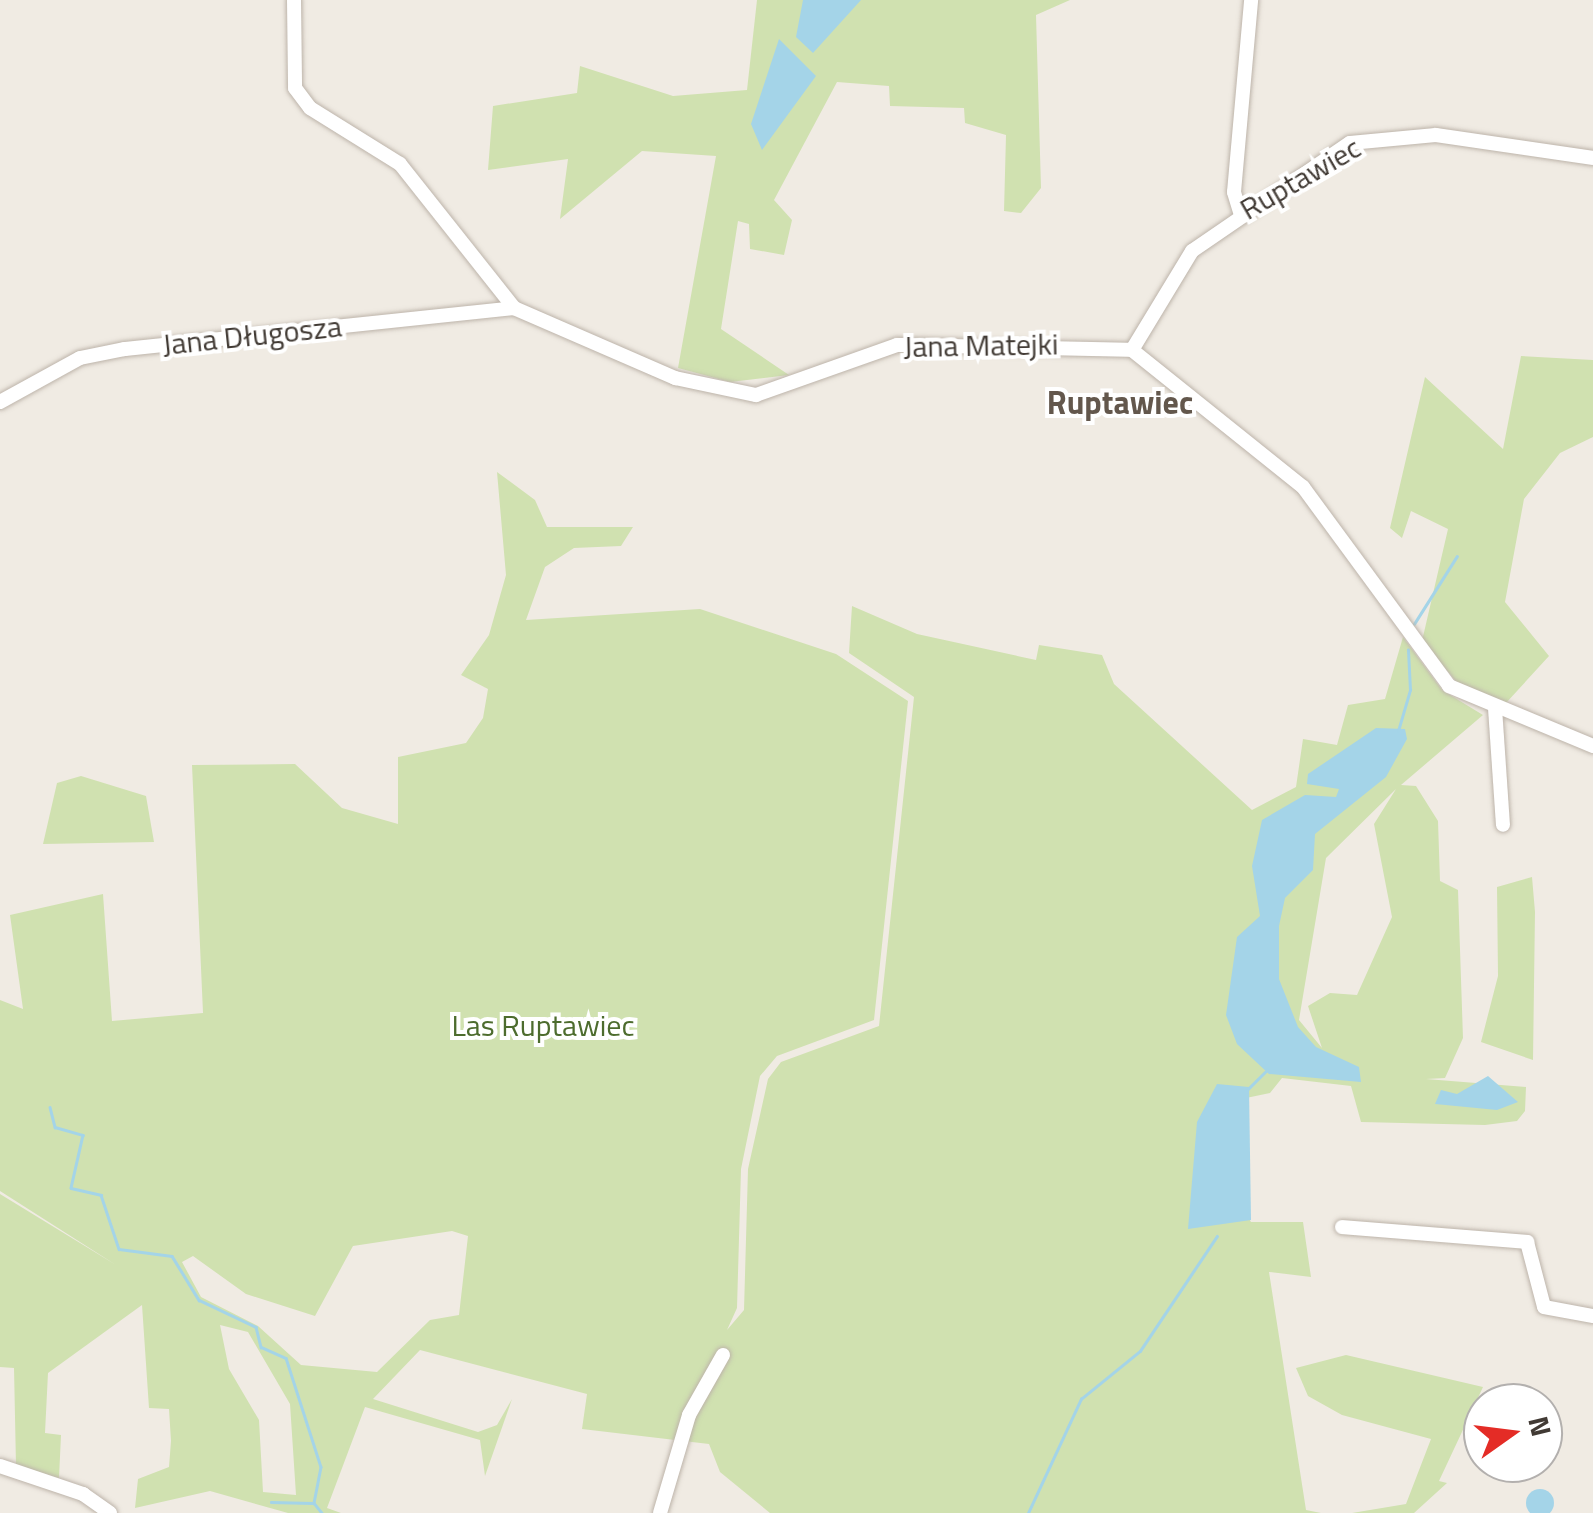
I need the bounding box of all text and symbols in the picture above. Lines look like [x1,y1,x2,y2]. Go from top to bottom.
street label: Ruptawiec [1233,129,1367,227]
street label: Jana Długosza [161,308,343,362]
street label: Jana Matejki [903,326,1059,364]
district label: Ruptawiec [1047,383,1193,421]
park label: Las Ruptawiec [451,1007,635,1043]
north arrow [1463,1383,1563,1483]
text: N [1517,1411,1564,1441]

